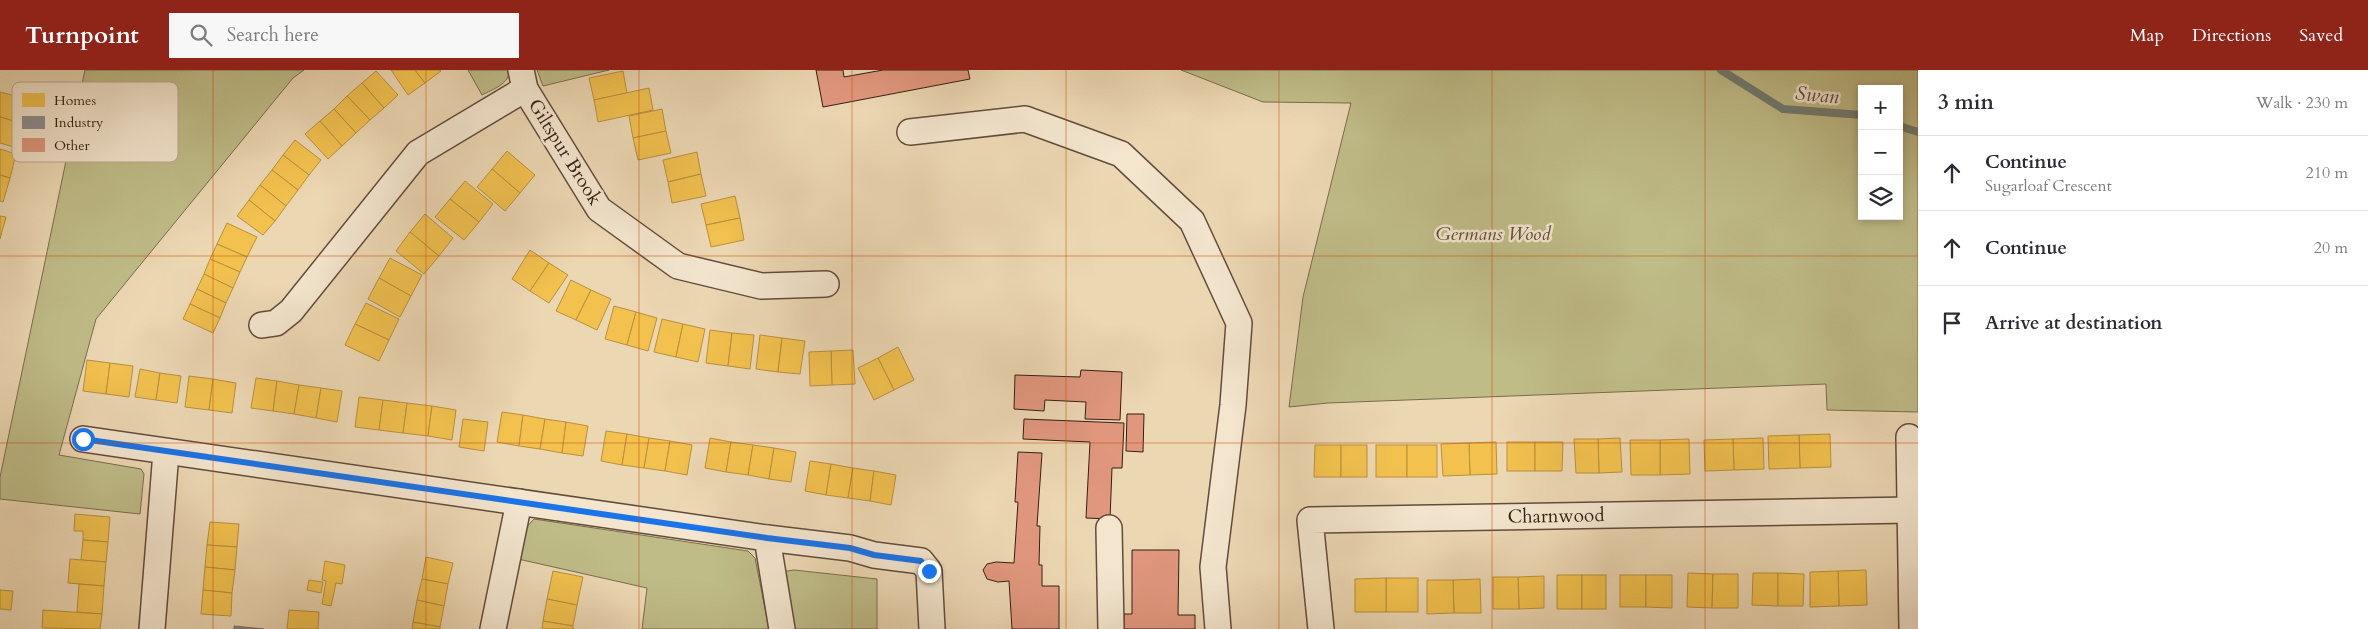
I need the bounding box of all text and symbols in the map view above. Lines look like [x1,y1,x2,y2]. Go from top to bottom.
search box [169,13,519,58]
text: Turnpoint [25,19,139,52]
icon: search [187,21,215,49]
text: Search here [227,22,319,48]
text: Map [2130,23,2164,48]
text: Directions [2192,23,2271,48]
text: Saved [2299,23,2343,48]
water label: Swan [1794,80,1840,110]
legend [12,82,178,162]
map controls [1858,85,1903,220]
button: + [1858,85,1903,130]
text: 3 min [1938,88,1994,117]
text: Homes [54,91,96,110]
text: Walk · 230 m [2256,92,2348,114]
street label: Giltspur Brook [522,94,608,211]
text: Industry [54,113,104,132]
button: − [1858,130,1903,175]
text: Other [54,136,91,155]
text: Continue [1985,149,2067,175]
icon: ahead [1938,159,1966,187]
text: 210 m [2306,162,2348,184]
button: layers [1858,175,1903,220]
text: Sugarloaf Crescent [1985,175,2112,197]
park label: Germans Wood [1435,221,1551,247]
icon: ahead [1938,234,1966,262]
text: Continue [1985,235,2067,261]
text: 20 m [2314,237,2348,259]
icon: arrive [1938,309,1966,337]
text: Arrive at destination [1985,310,2162,336]
route start [72,428,95,451]
street label: Charnwood [1507,502,1605,530]
route end [918,560,941,583]

